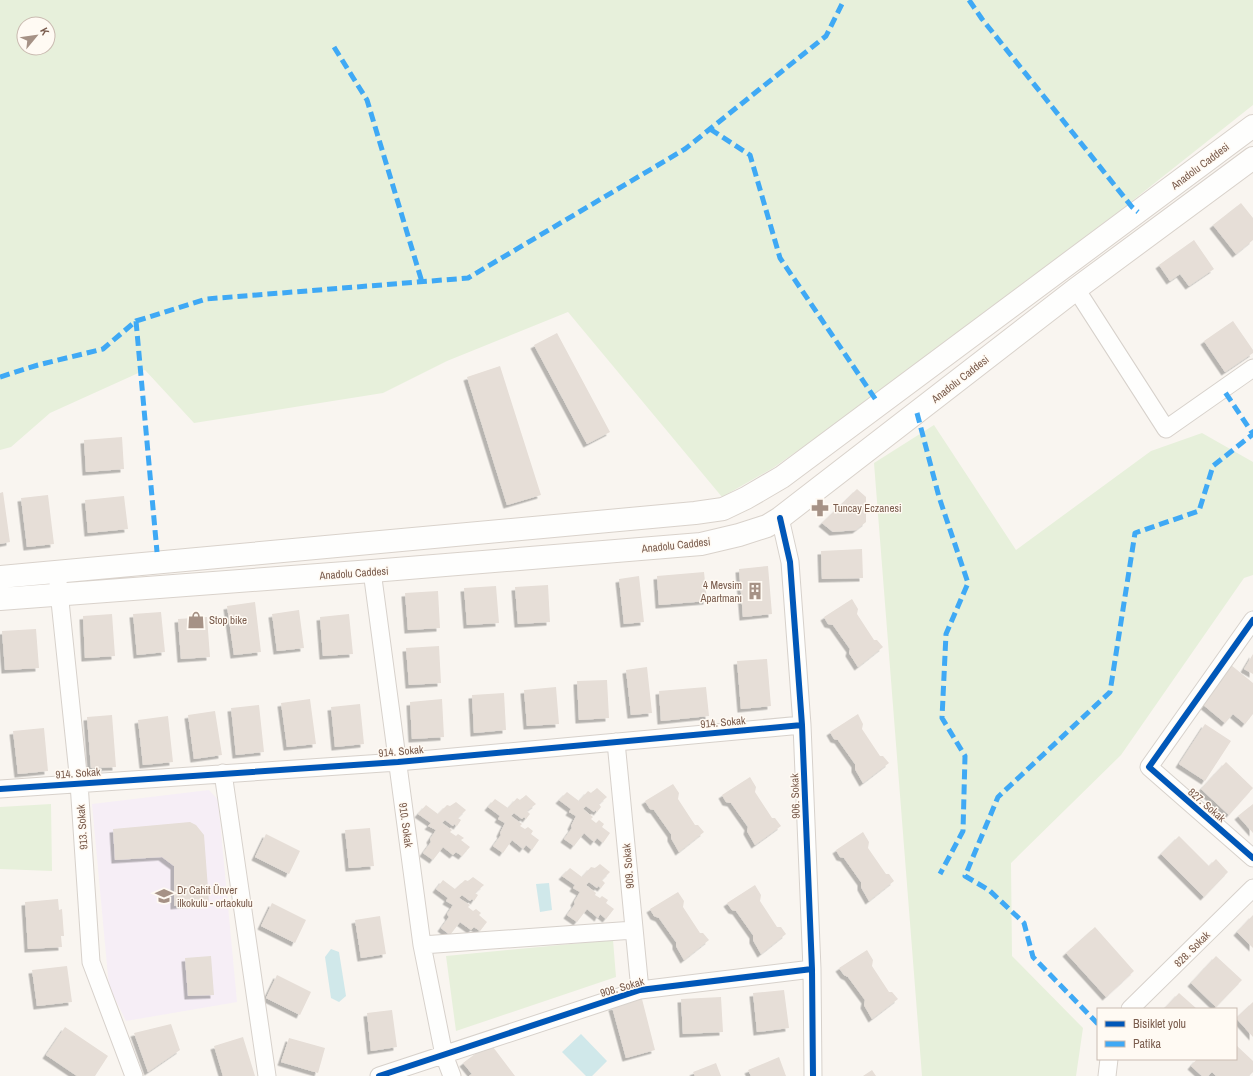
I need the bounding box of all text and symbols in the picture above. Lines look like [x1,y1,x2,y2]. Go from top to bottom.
north arrow [16,16,56,56]
text: K [37,25,53,38]
street label: Anadolu Caddesi [1167,140,1232,193]
street label: Anadolu Caddesi [928,352,992,406]
pharmacy icon: Tuncay Eczanesi [810,498,830,518]
place label: Tuncay Eczanesi [833,501,901,515]
street label: Anadolu Caddesi [640,534,711,556]
street label: Anadolu Caddesi [318,564,389,582]
place label: 4 Mevsim Apartmanı [699,578,742,605]
building icon: 4 Mevsim Apartmanı [745,581,765,601]
shop icon: Stop bike [186,610,206,630]
place label: Stop bike [209,613,247,627]
street label: 914. Sokak [700,713,747,731]
street label: 914. Sokak [378,742,425,760]
street label: 914. Sokak [55,764,101,782]
street label: 906. Sokak [787,773,803,819]
street label: 827. Sokak [1185,785,1229,825]
street label: 910. Sokak [396,802,416,849]
street label: 913. Sokak [73,804,91,850]
street label: 909. Sokak [619,842,637,889]
place label: Dr Cahit Ünver ilkokulu - ortaokulu [177,883,253,910]
school or university icon: Dr Cahit Ünver ilkokulu - ortaokulu [154,886,174,906]
street label: 828. Sokak [1171,928,1213,970]
street label: 908. Sokak [598,974,646,1000]
legend [1097,1008,1237,1060]
text: Bisiklet yolu [1133,1016,1186,1032]
text: Patika [1133,1036,1161,1052]

